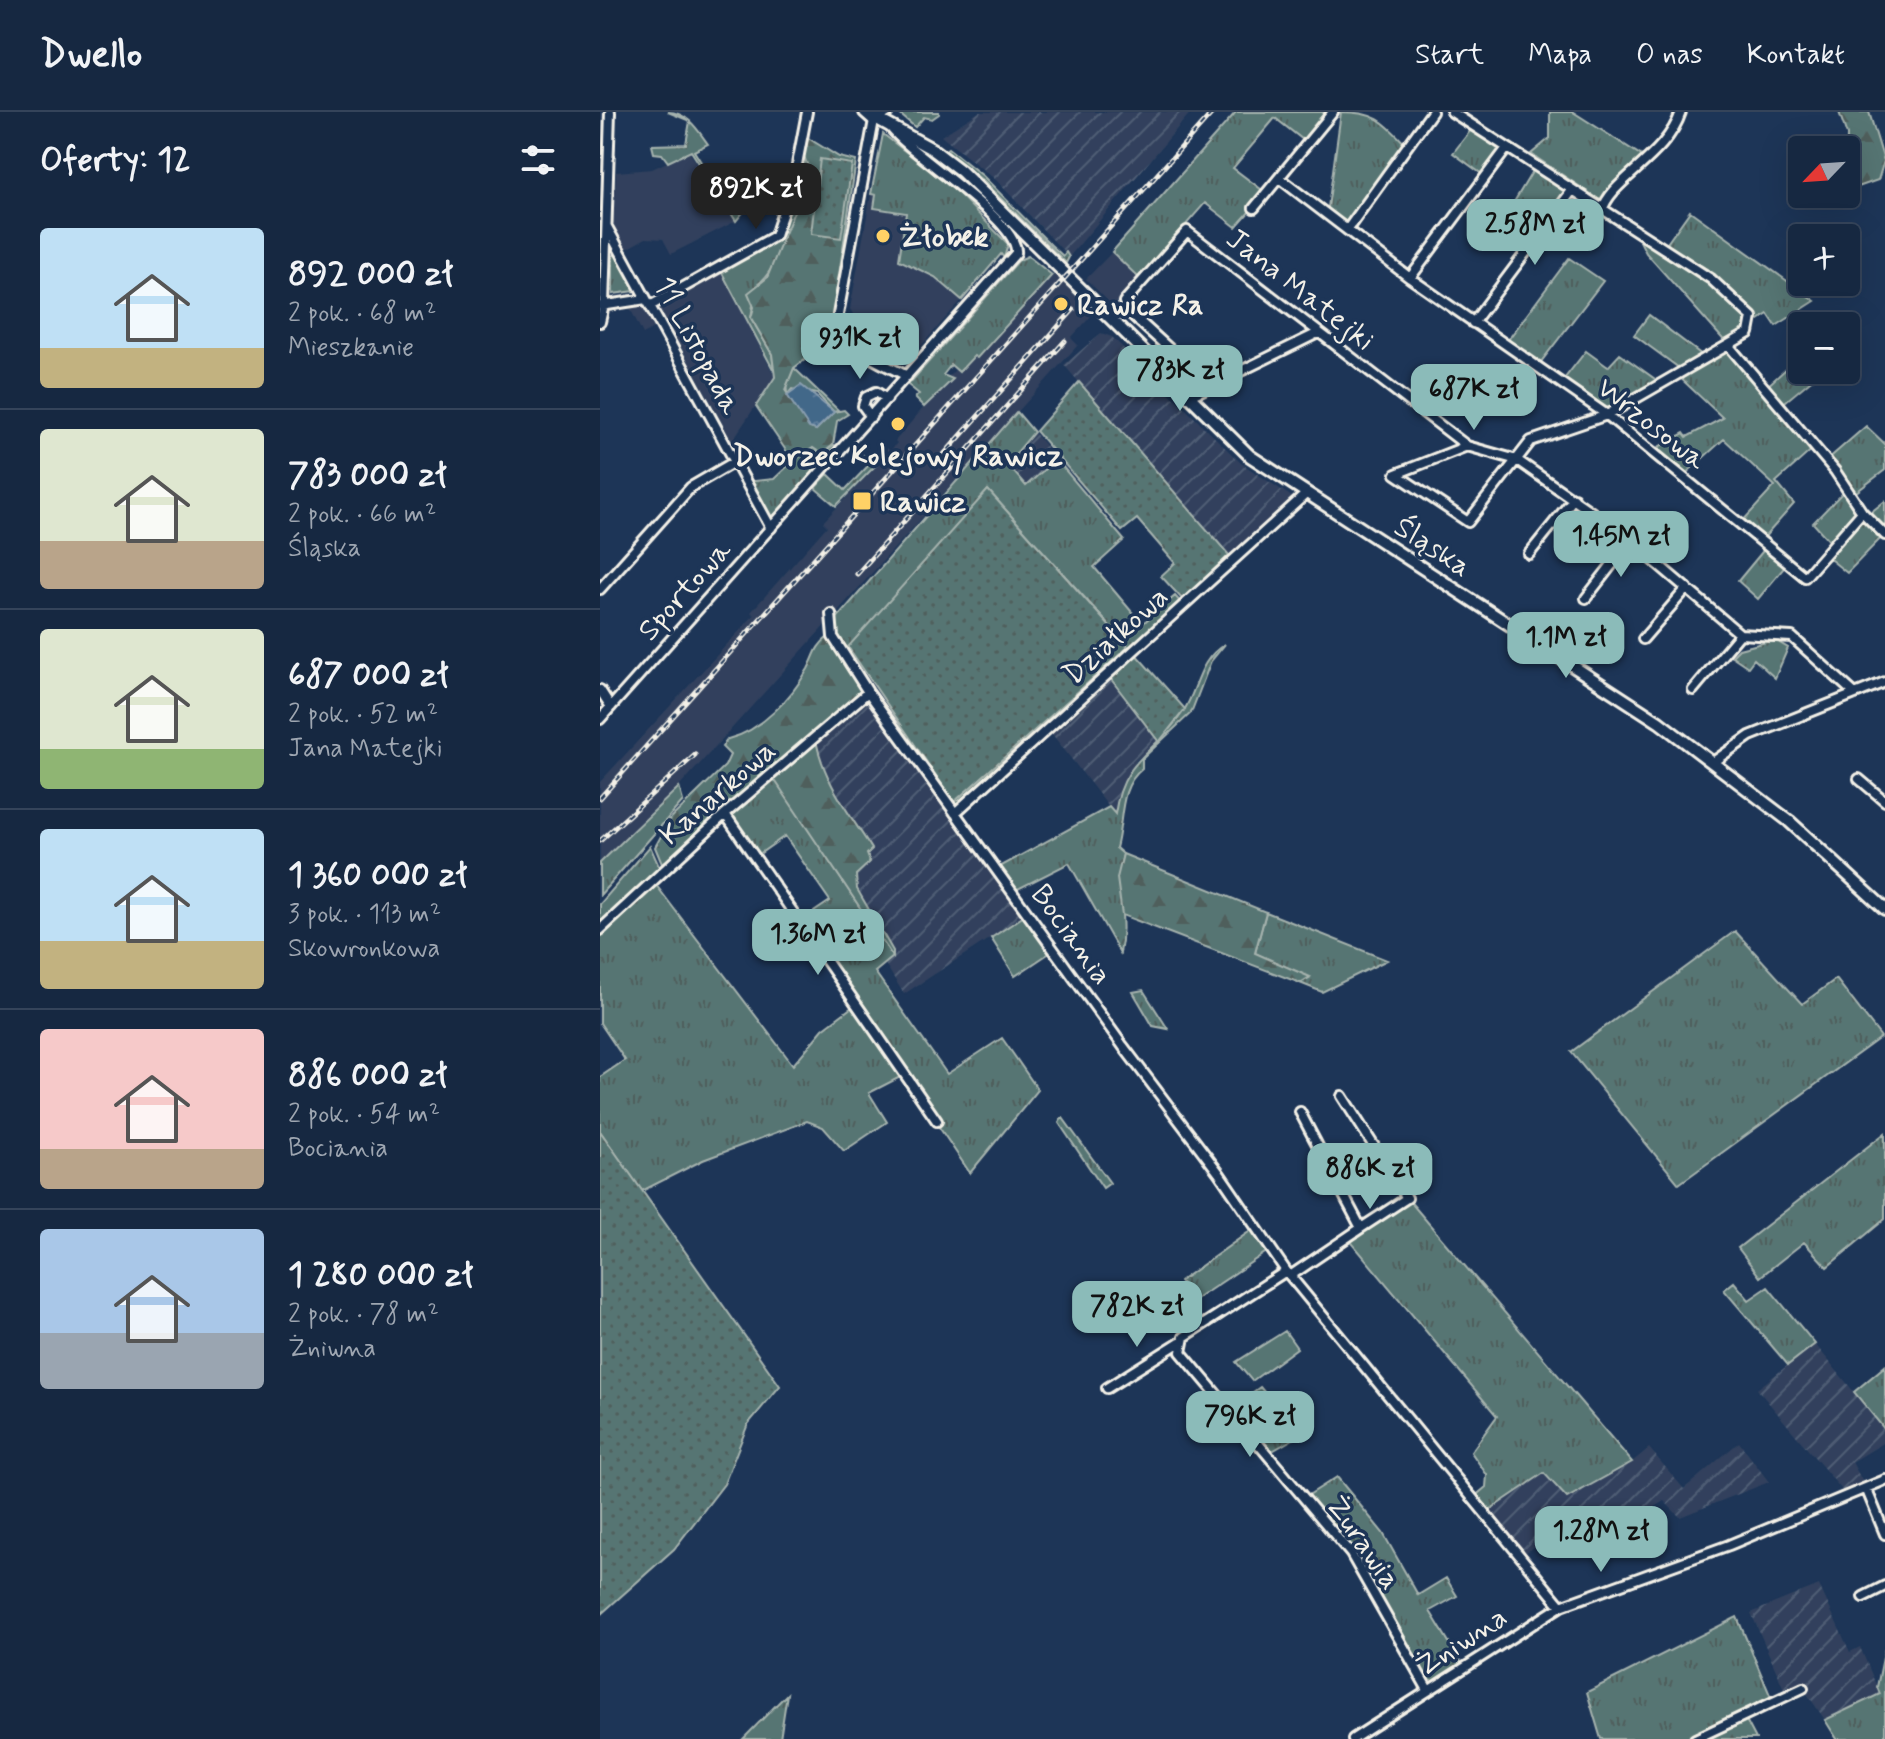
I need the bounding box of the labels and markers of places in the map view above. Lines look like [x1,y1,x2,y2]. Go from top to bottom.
pin: 892K zł [682,163,830,231]
pin: 2.58M zł [1452,199,1618,267]
place label: Żłobek [899,218,989,257]
marker: Żłobek [874,227,892,245]
place label: Rawicz Ra [1077,286,1203,325]
marker: Rawicz Ra [1052,295,1070,313]
pin: 931K zł [786,313,934,381]
pin: 783K zł [1106,345,1254,413]
pin: 687K zł [1400,364,1548,432]
marker: Dworzec Kolejowy Rawicz [889,415,907,433]
place label: Dworzec Kolejowy Rawicz [733,437,1063,476]
place label: Rawicz [880,483,966,522]
marker: Rawicz [851,490,873,512]
pin: 1.45M zł [1538,511,1704,579]
pin: 1.1M zł [1492,612,1640,680]
pin: 1.36M zł [735,909,901,977]
pin: 886K zł [1296,1143,1444,1211]
pin: 782K zł [1063,1281,1211,1349]
pin: 796K zł [1176,1391,1324,1459]
pin: 1.28M zł [1518,1506,1684,1574]

